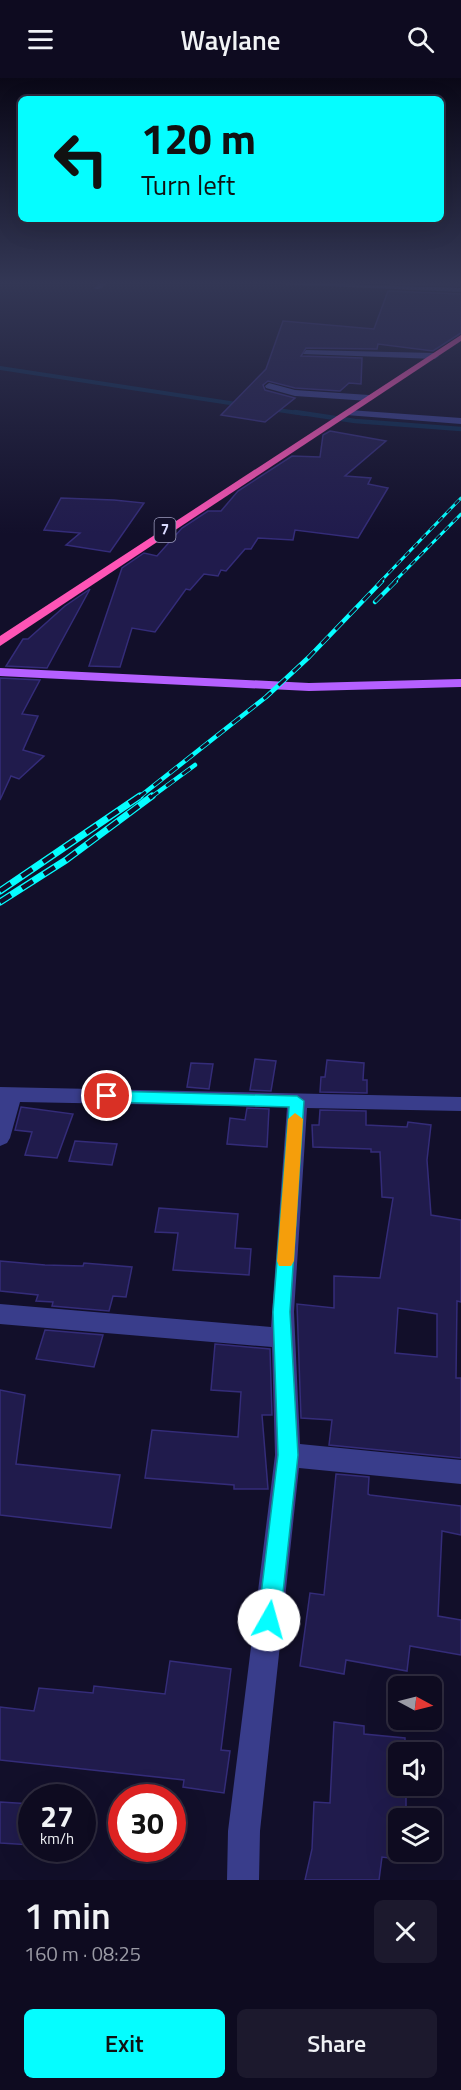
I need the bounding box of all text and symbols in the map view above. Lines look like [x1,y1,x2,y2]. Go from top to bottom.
text: Waylane [181,19,280,60]
icon: menu [24,23,57,56]
icon: search [404,23,437,56]
text: 120 m [141,106,256,170]
icon: left [42,120,120,198]
text: Turn left [141,164,235,205]
road number: 7 [154,518,176,542]
pin [81,1070,132,1121]
icon: arrive [90,1079,123,1112]
position arrow [237,1588,301,1652]
north arrow [388,1676,442,1730]
map controls [388,1676,442,1862]
button: sound [388,1742,442,1796]
speed limit sign: 30 [108,1784,186,1862]
text: 27 [40,1793,74,1839]
button: layers [388,1808,442,1862]
text: km/h [40,1827,74,1850]
text: 1 min [24,1888,111,1943]
button: close [374,1900,437,1963]
text: 160 m · 08:25 [24,1938,141,1969]
button: Exit [24,2009,225,2078]
button: Share [237,2009,437,2078]

